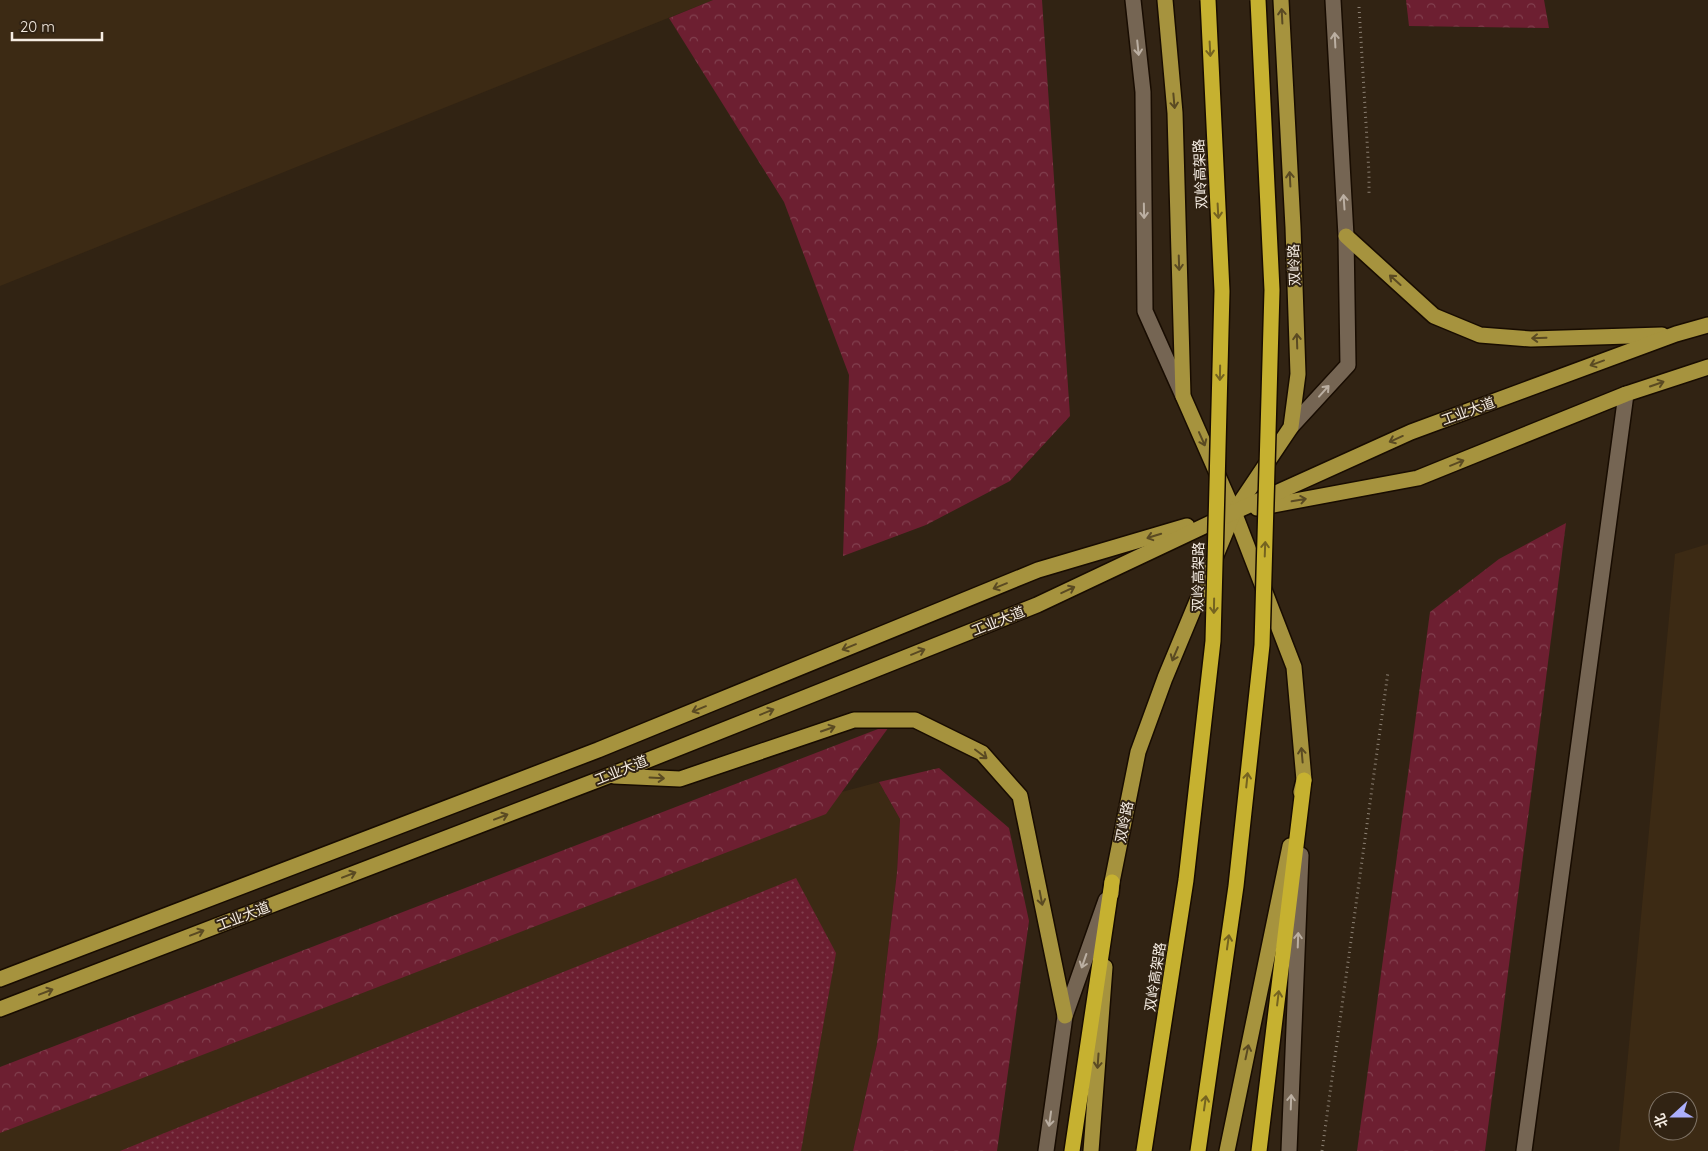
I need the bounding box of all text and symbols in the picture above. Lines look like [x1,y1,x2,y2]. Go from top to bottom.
one-way arrow [1277,9,1286,25]
scale bar [12,10,102,42]
text: 20 m [20,17,55,36]
one-way arrow [1330,32,1340,48]
one-way arrow [1133,40,1143,56]
one-way arrow [1206,40,1215,56]
one-way arrow [1169,93,1179,109]
street label: 双岭高架路 [1189,139,1211,209]
one-way arrow [1286,171,1295,187]
one-way arrow [1339,195,1348,211]
one-way arrow [1139,202,1149,218]
one-way arrow [1213,202,1223,219]
street label: 双岭路 [1284,244,1304,286]
one-way arrow [1175,255,1184,271]
one-way arrow [1388,274,1401,286]
one-way arrow [1293,333,1302,349]
one-way arrow [1532,334,1548,343]
one-way arrow [1590,359,1605,368]
one-way arrow [1215,365,1224,381]
one-way arrow [1649,379,1664,388]
one-way arrow [1318,384,1330,397]
street label: 工业大道 [1439,393,1497,429]
one-way arrow [1198,431,1208,446]
one-way arrow [1389,434,1404,444]
one-way arrow [1449,457,1464,467]
one-way arrow [1291,494,1307,504]
one-way arrow [1146,531,1162,541]
one-way arrow [1260,541,1269,557]
street label: 双岭高架路 [1188,542,1208,612]
one-way arrow [992,582,1007,591]
one-way arrow [1060,585,1075,595]
one-way arrow [1209,598,1219,614]
street label: 工业大道 [969,602,1027,640]
one-way arrow [842,643,857,653]
one-way arrow [1170,646,1180,661]
one-way arrow [910,647,925,657]
one-way arrow [692,704,707,714]
one-way arrow [759,707,774,717]
one-way arrow [820,724,836,733]
one-way arrow [1297,748,1307,764]
one-way arrow [974,749,988,759]
street label: 工业大道 [592,751,650,789]
one-way arrow [648,773,664,783]
one-way arrow [1242,773,1252,789]
street label: 双岭路 [1111,800,1137,844]
one-way arrow [492,812,508,821]
one-way arrow [341,870,356,879]
one-way arrow [1037,890,1046,906]
street label: 工业大道 [214,898,272,934]
one-way arrow [189,928,204,938]
one-way arrow [1293,932,1302,948]
one-way arrow [1223,934,1233,950]
street label: 双岭高架路 [1141,941,1169,1013]
one-way arrow [1079,953,1088,969]
one-way arrow [38,986,53,995]
one-way arrow [1273,991,1283,1007]
one-way arrow [1243,1044,1253,1060]
one-way arrow [1094,1052,1103,1068]
north arrow [1648,1091,1698,1141]
one-way arrow [1200,1095,1210,1111]
one-way arrow [1286,1095,1296,1111]
one-way arrow [1045,1111,1055,1127]
text: 北 [1650,1111,1672,1130]

